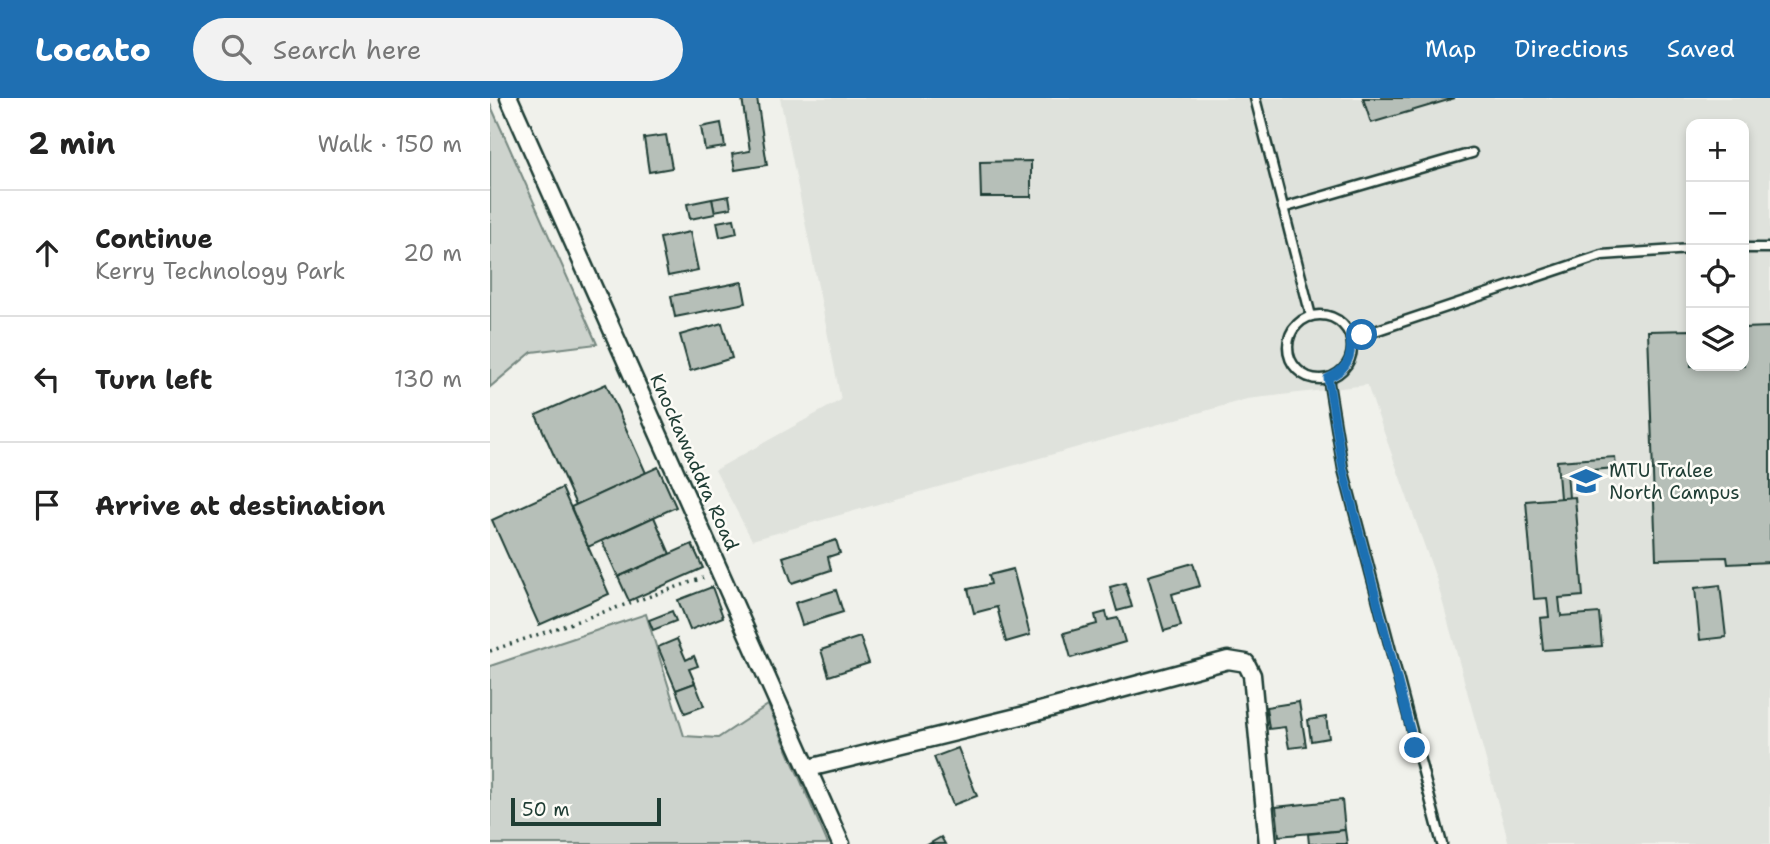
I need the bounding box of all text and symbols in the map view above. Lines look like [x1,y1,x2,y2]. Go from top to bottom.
search box [193,18,683,81]
text: Locato [35,27,151,72]
icon: search [217,30,255,68]
text: Search here [273,32,421,67]
text: Map [1425,33,1476,65]
text: Directions [1514,33,1629,65]
text: Saved [1667,33,1735,65]
map controls [1686,119,1749,371]
button: + [1686,119,1749,182]
text: 2 min [28,123,115,164]
text: Walk · 150 m [317,129,462,159]
button: − [1686,182,1749,245]
text: Continue [95,221,213,256]
icon: ahead [28,234,66,272]
text: 20 m [403,238,462,268]
button: locate [1686,245,1749,308]
text: Kerry Technology Park [95,256,345,286]
button: layers [1686,308,1749,371]
route start [1346,319,1377,350]
icon: left [28,360,66,398]
text: Turn left [95,362,212,397]
text: 130 m [394,364,462,394]
street label: Knockawaddra Road [644,370,745,555]
place label: MTU Tralee North Campus [1609,458,1740,505]
school or university icon: MTU Tralee North Campus [1569,464,1603,498]
icon: arrive [28,486,66,524]
text: Arrive at destination [95,488,385,523]
route end [1399,732,1430,763]
scale bar [511,795,662,827]
text: 50 m [522,797,570,822]

